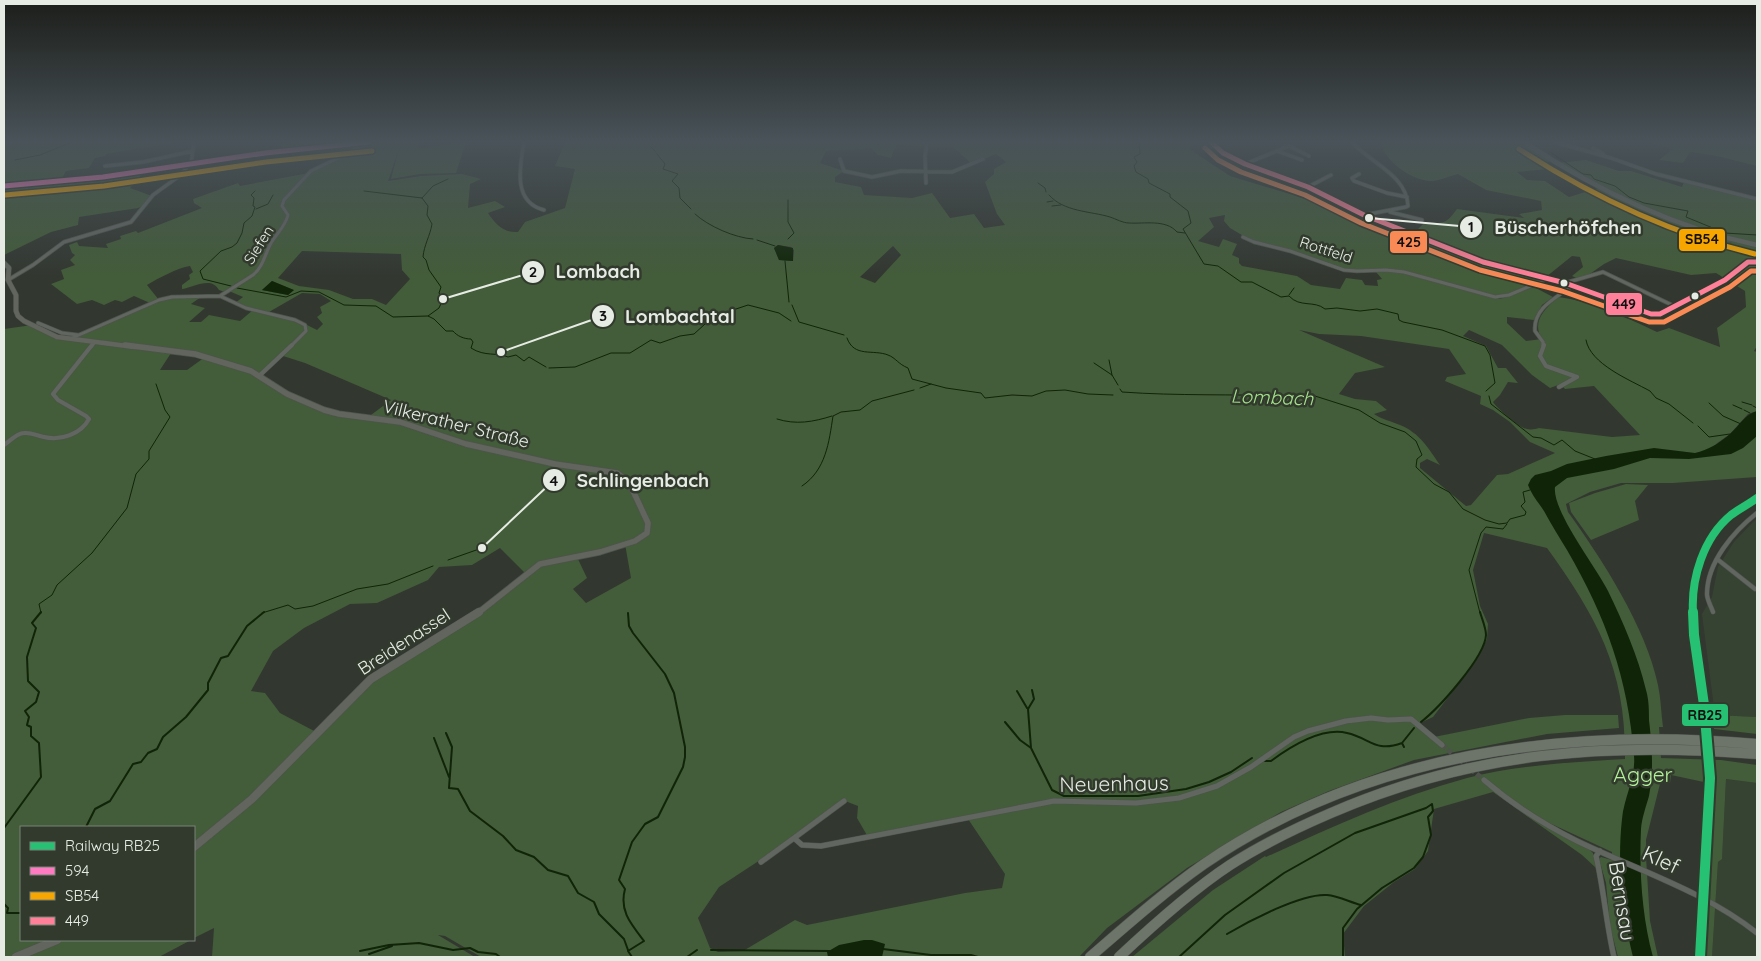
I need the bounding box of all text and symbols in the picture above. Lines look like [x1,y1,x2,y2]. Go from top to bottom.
callout: Büscherhöfchen [1459,210,1651,244]
text: Büscherhöfchen [1494,215,1642,239]
text: 1 [1468,217,1474,236]
street label: Siefen [239,222,278,268]
line badge: SB54 [1678,228,1726,252]
line badge: 425 [1389,230,1428,254]
text: SB54 [1685,230,1719,248]
street label: Rottfeld [1297,232,1355,267]
text: 425 [1397,233,1421,251]
callout: Lombach [520,255,650,289]
text: Lombach [556,259,640,283]
text: 2 [529,262,537,281]
unlabelled marker [1559,278,1569,288]
unlabelled marker [1690,291,1700,301]
line badge: 449 [1605,292,1643,316]
text: 449 [1612,295,1636,313]
callout: Lombachtal [590,299,745,333]
text: Lombachtal [625,304,735,328]
text: 3 [599,306,607,325]
water label: Lombach [1230,384,1315,410]
street label: Vilkerather Straße [380,394,532,453]
callout: Schlingenbach [542,463,719,497]
text: Schlingenbach [577,468,709,492]
text: 4 [550,471,559,490]
street label: Breidenassel [353,603,454,680]
line badge: RB25 [1681,703,1729,727]
text: RB25 [1688,706,1722,724]
park label: Agger [1613,761,1673,787]
street label: Neuenhaus [1059,769,1169,797]
legend [20,826,195,941]
text: Railway RB25 [65,836,160,855]
street label: Klef [1639,839,1685,879]
street label: Bernsau [1604,859,1642,943]
text: 594 [65,861,90,880]
text: SB54 [65,886,99,905]
text: 449 [65,911,89,930]

